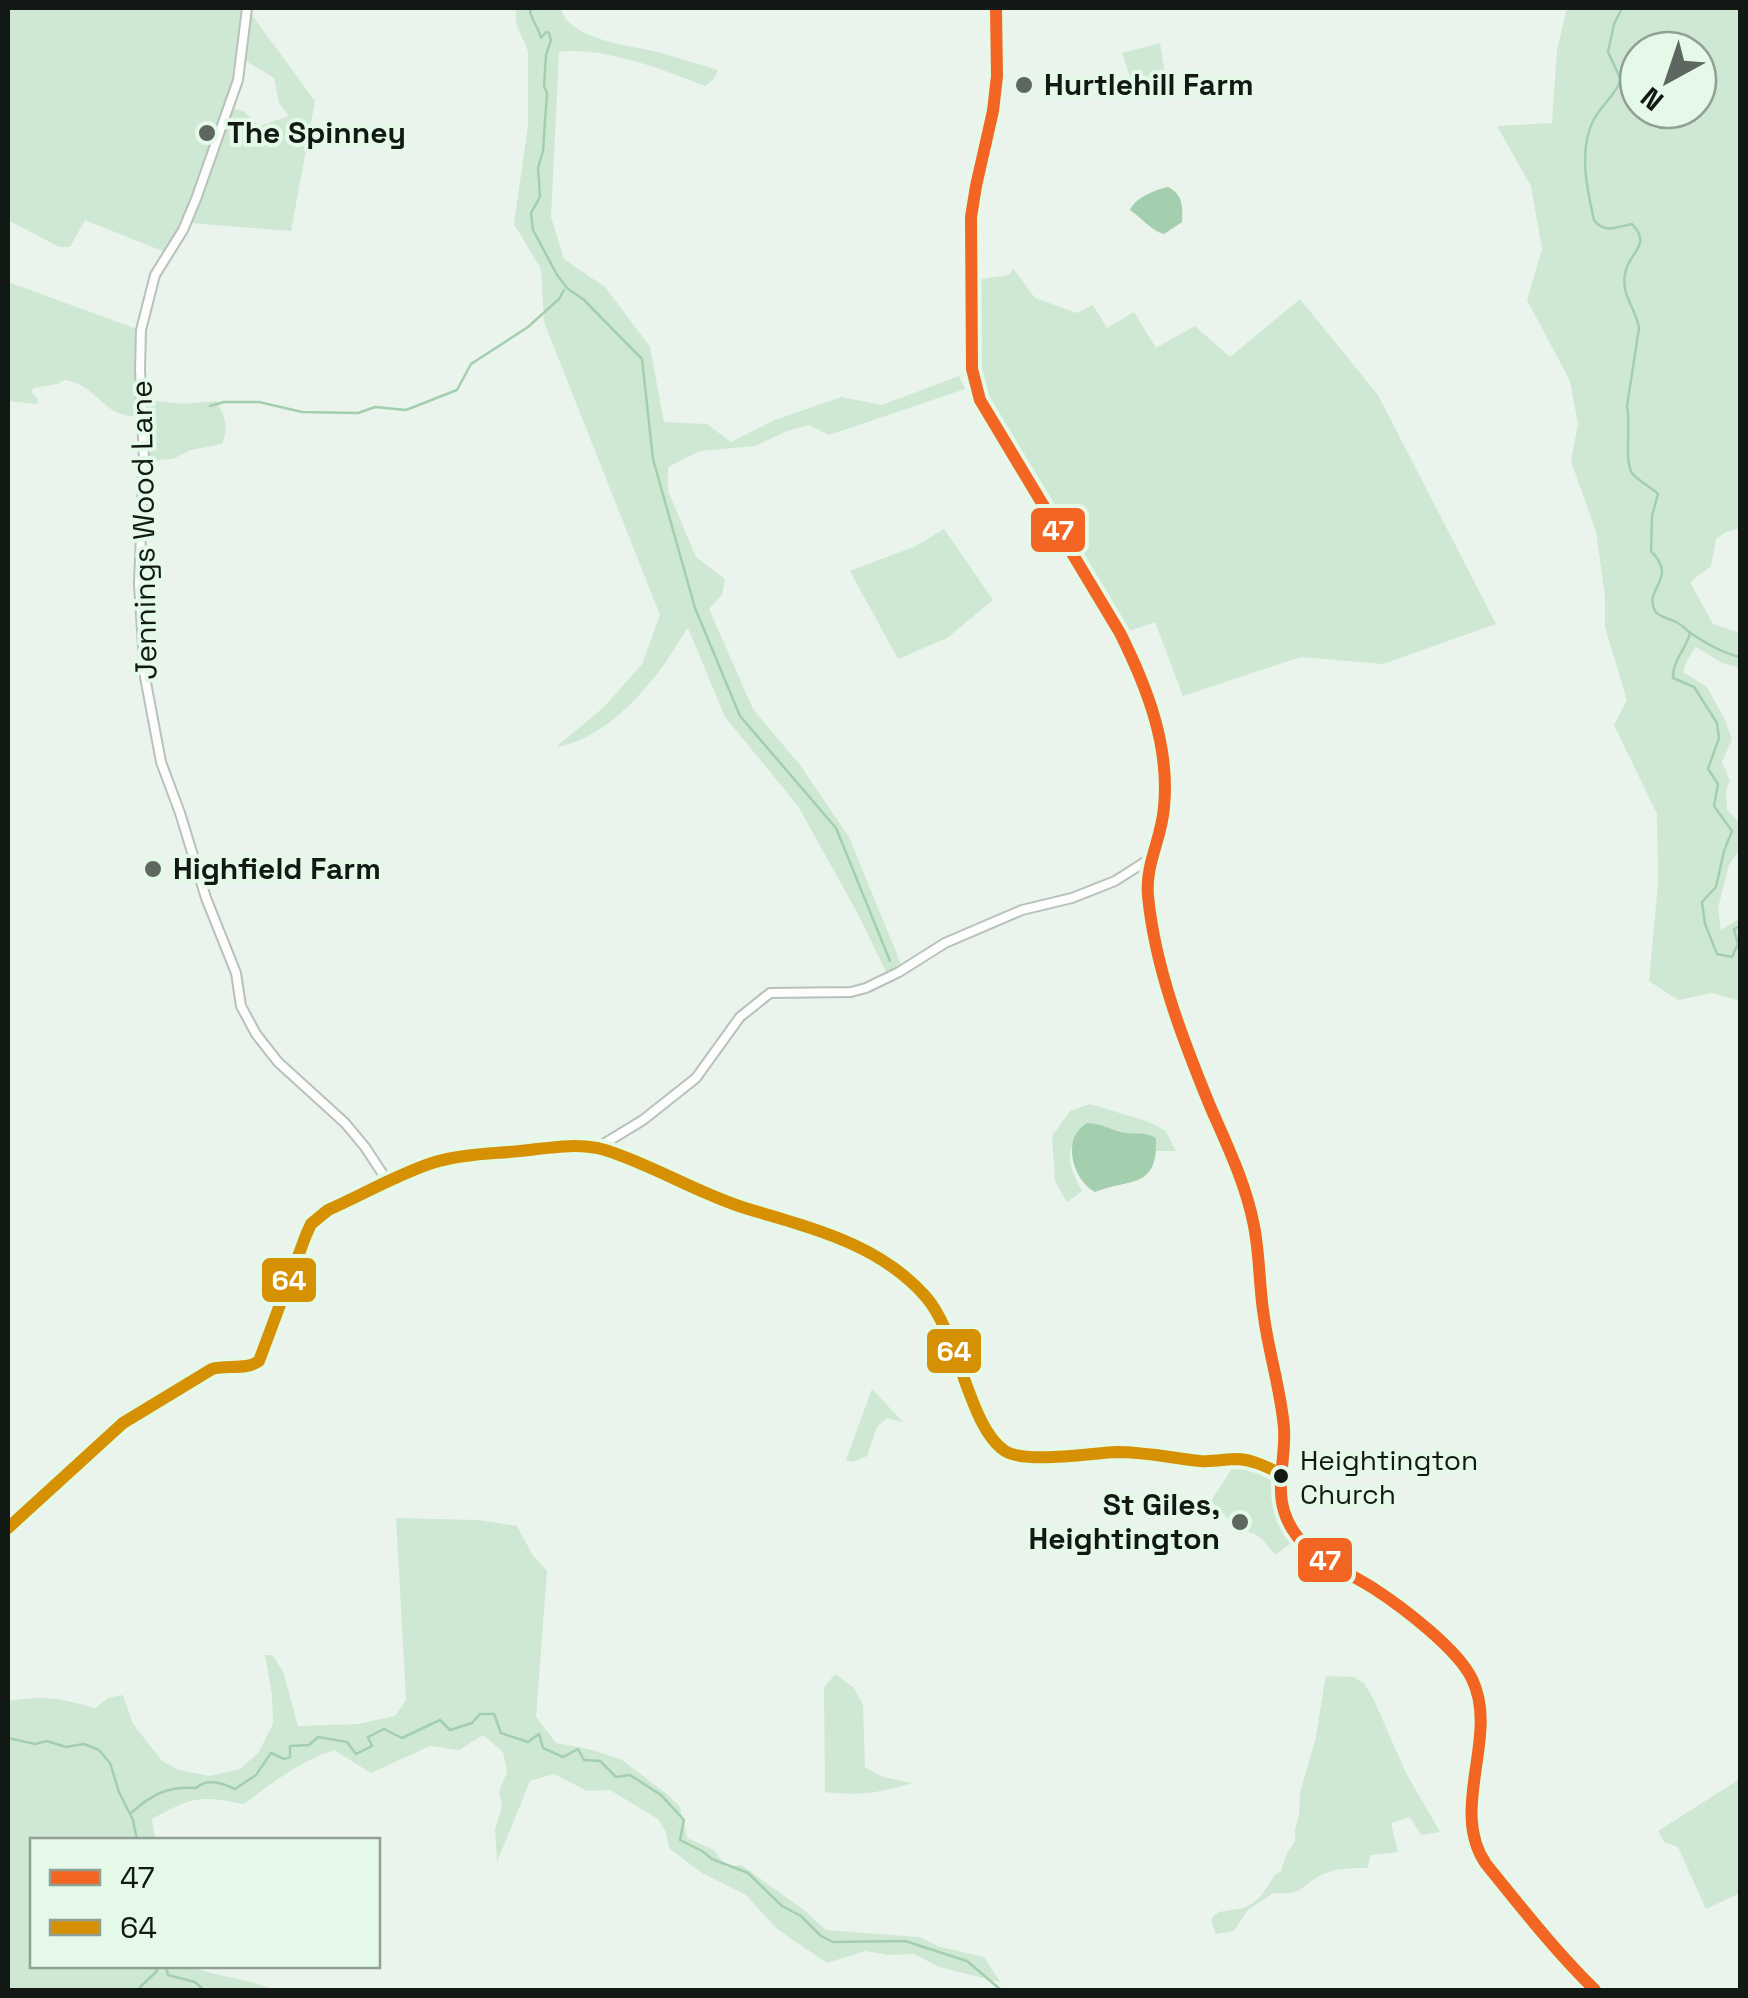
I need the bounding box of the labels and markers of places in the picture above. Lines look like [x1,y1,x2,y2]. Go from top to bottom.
place label: Hurtlehill Farm [1044,65,1254,104]
marker: Hurtlehill Farm [1013,74,1035,96]
place label: The Spinney [227,113,406,152]
marker: The Spinney [196,122,218,144]
place label: Highfield Farm [173,849,381,888]
marker: Highfield Farm [142,858,164,880]
place label: Heightington Church [1300,1442,1478,1512]
marker: Heightington Church [1271,1466,1291,1486]
place label: St Giles, Heightington [1029,1485,1220,1558]
marker: St Giles, Heightington [1229,1511,1251,1533]

